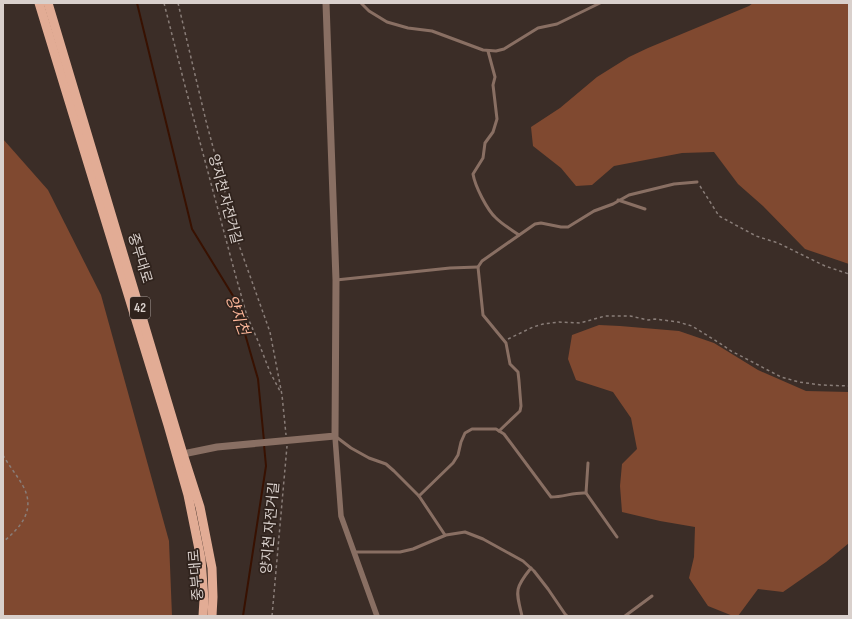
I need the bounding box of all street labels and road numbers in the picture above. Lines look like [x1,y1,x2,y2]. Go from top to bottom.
street label: 양지천 자전거길 [205,152,245,246]
street label: 중부대로 [124,231,156,285]
road number: 42 [130,297,150,319]
street label: 양지천 자전거길 [258,481,282,575]
street label: 중부대로 [185,548,207,601]

